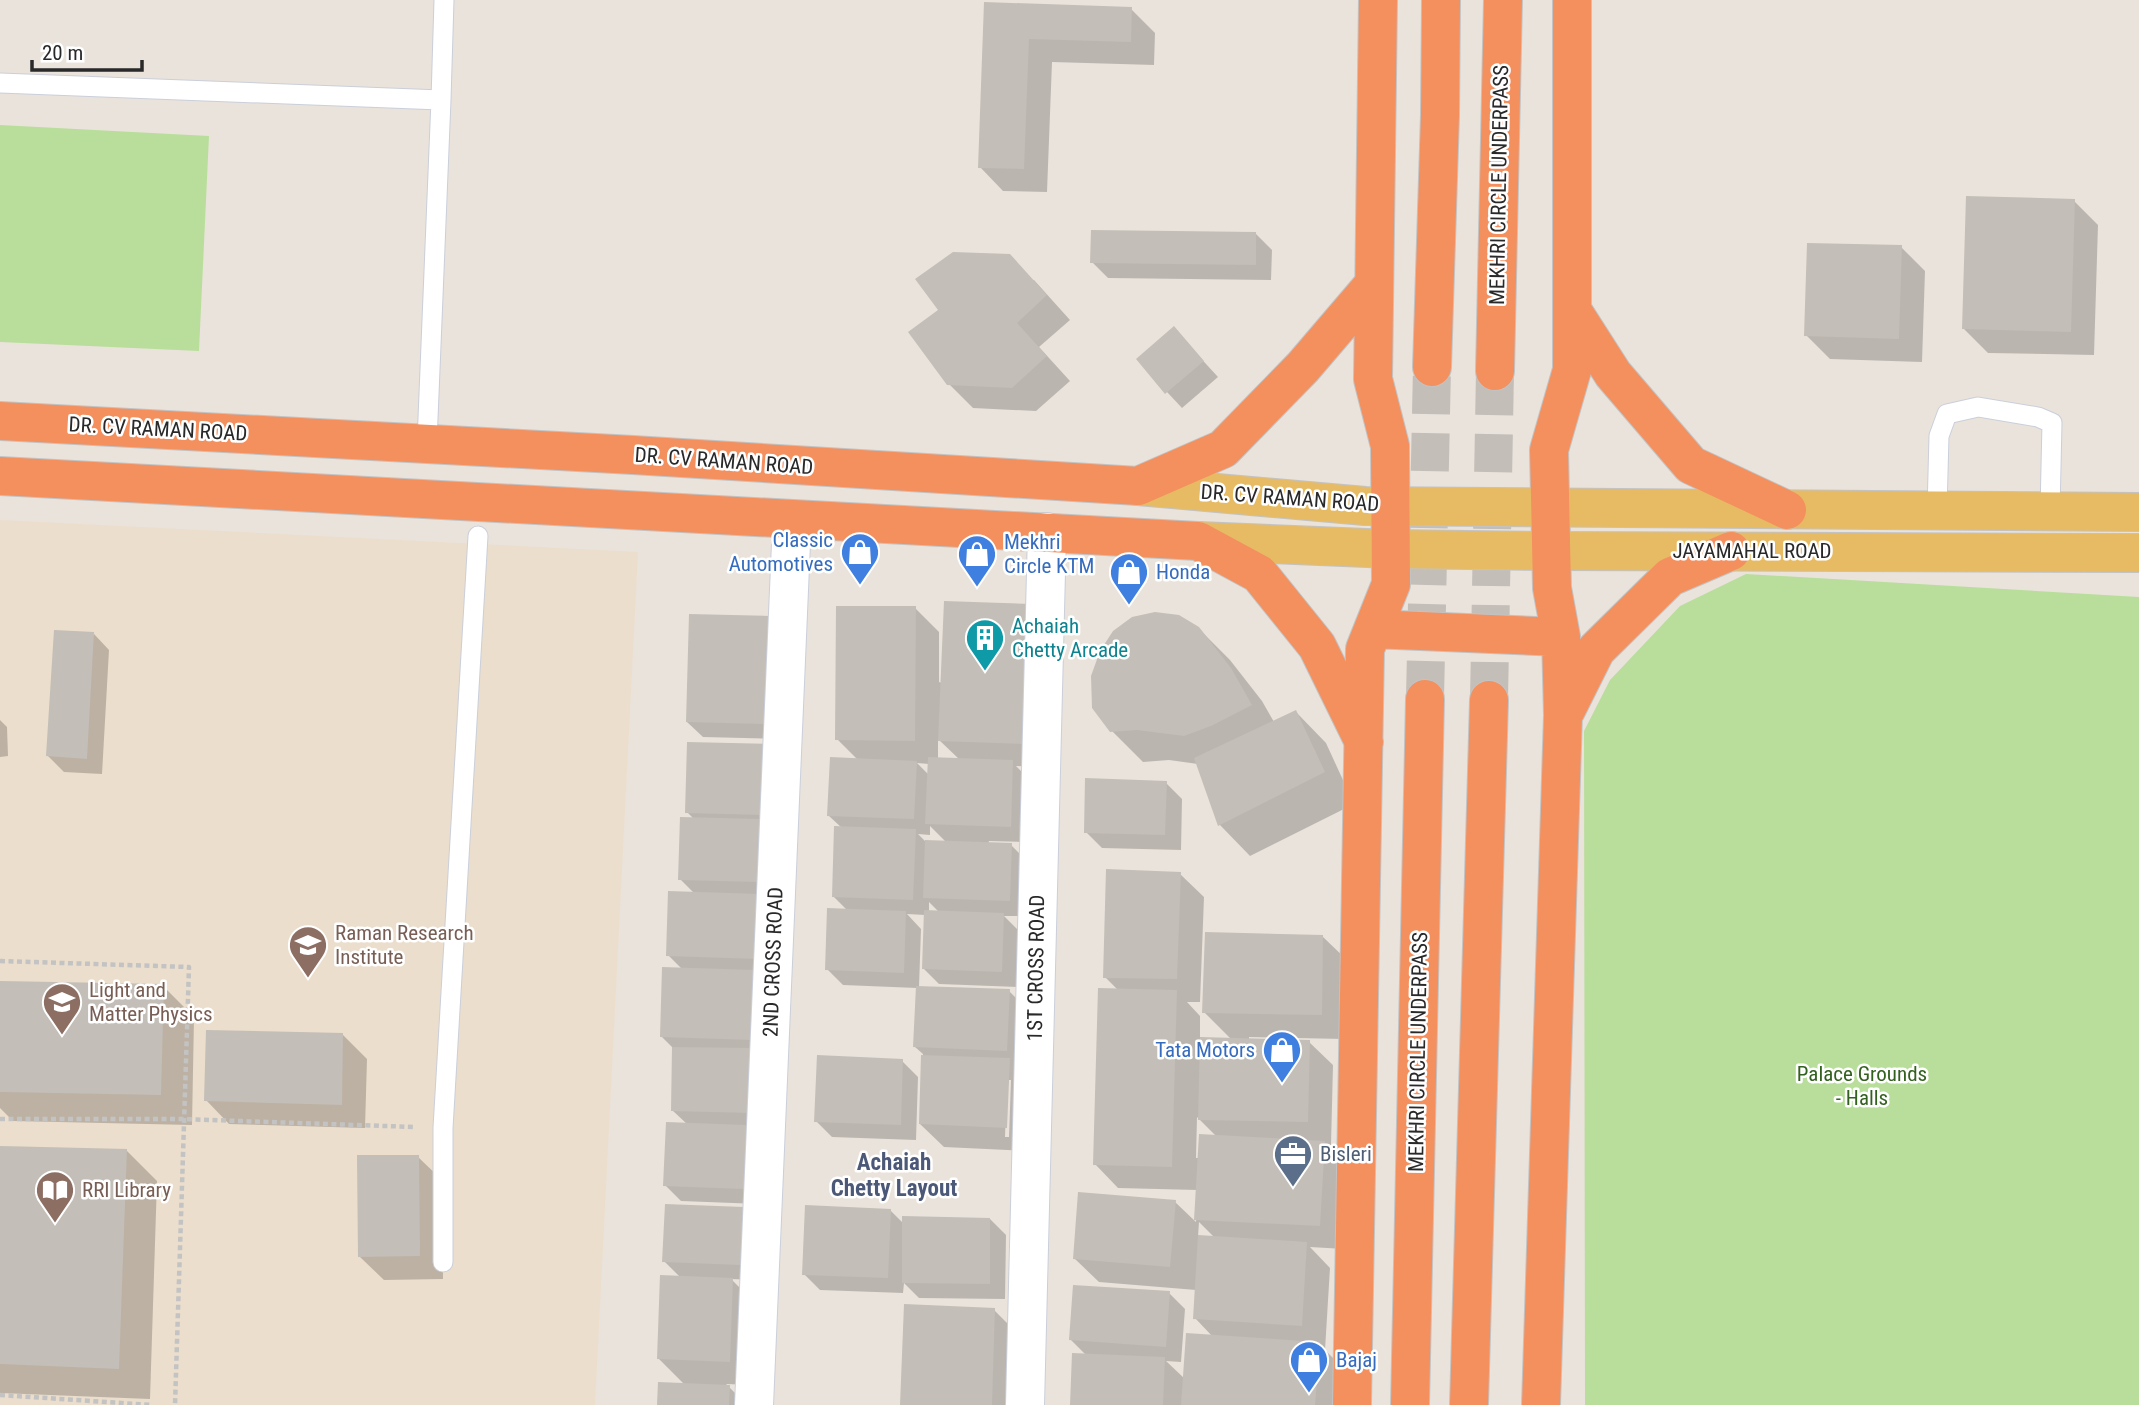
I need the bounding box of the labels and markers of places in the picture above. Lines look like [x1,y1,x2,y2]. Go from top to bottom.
place label: Classic Automotives [729,528,833,576]
place label: Mekhri Circle KTM [1004,530,1094,578]
shop icon: Classic Automotives [839,531,881,586]
shop icon: Mekhri Circle KTM [956,533,998,588]
shop icon: Honda [1108,551,1150,606]
place label: Honda [1156,560,1210,584]
place label: Achaiah Chetty Arcade [1012,614,1128,662]
building icon: Achaiah Chetty Arcade [964,617,1006,672]
place label: Raman Research Institute [335,921,474,969]
school or university icon: Raman Research Institute [287,924,329,979]
place label: Light and Matter Physics [89,978,213,1026]
school or university icon: Light and Matter Physics [41,981,83,1036]
shop icon: Tata Motors [1261,1029,1303,1084]
place label: Tata Motors [1155,1038,1255,1062]
office icon: Bisleri [1272,1133,1314,1188]
place label: Bisleri [1320,1142,1372,1166]
library icon: RRI Library [34,1169,76,1224]
place label: RRI Library [82,1178,171,1202]
shop icon: Bajaj [1288,1339,1330,1394]
place label: Bajaj [1336,1348,1377,1372]

